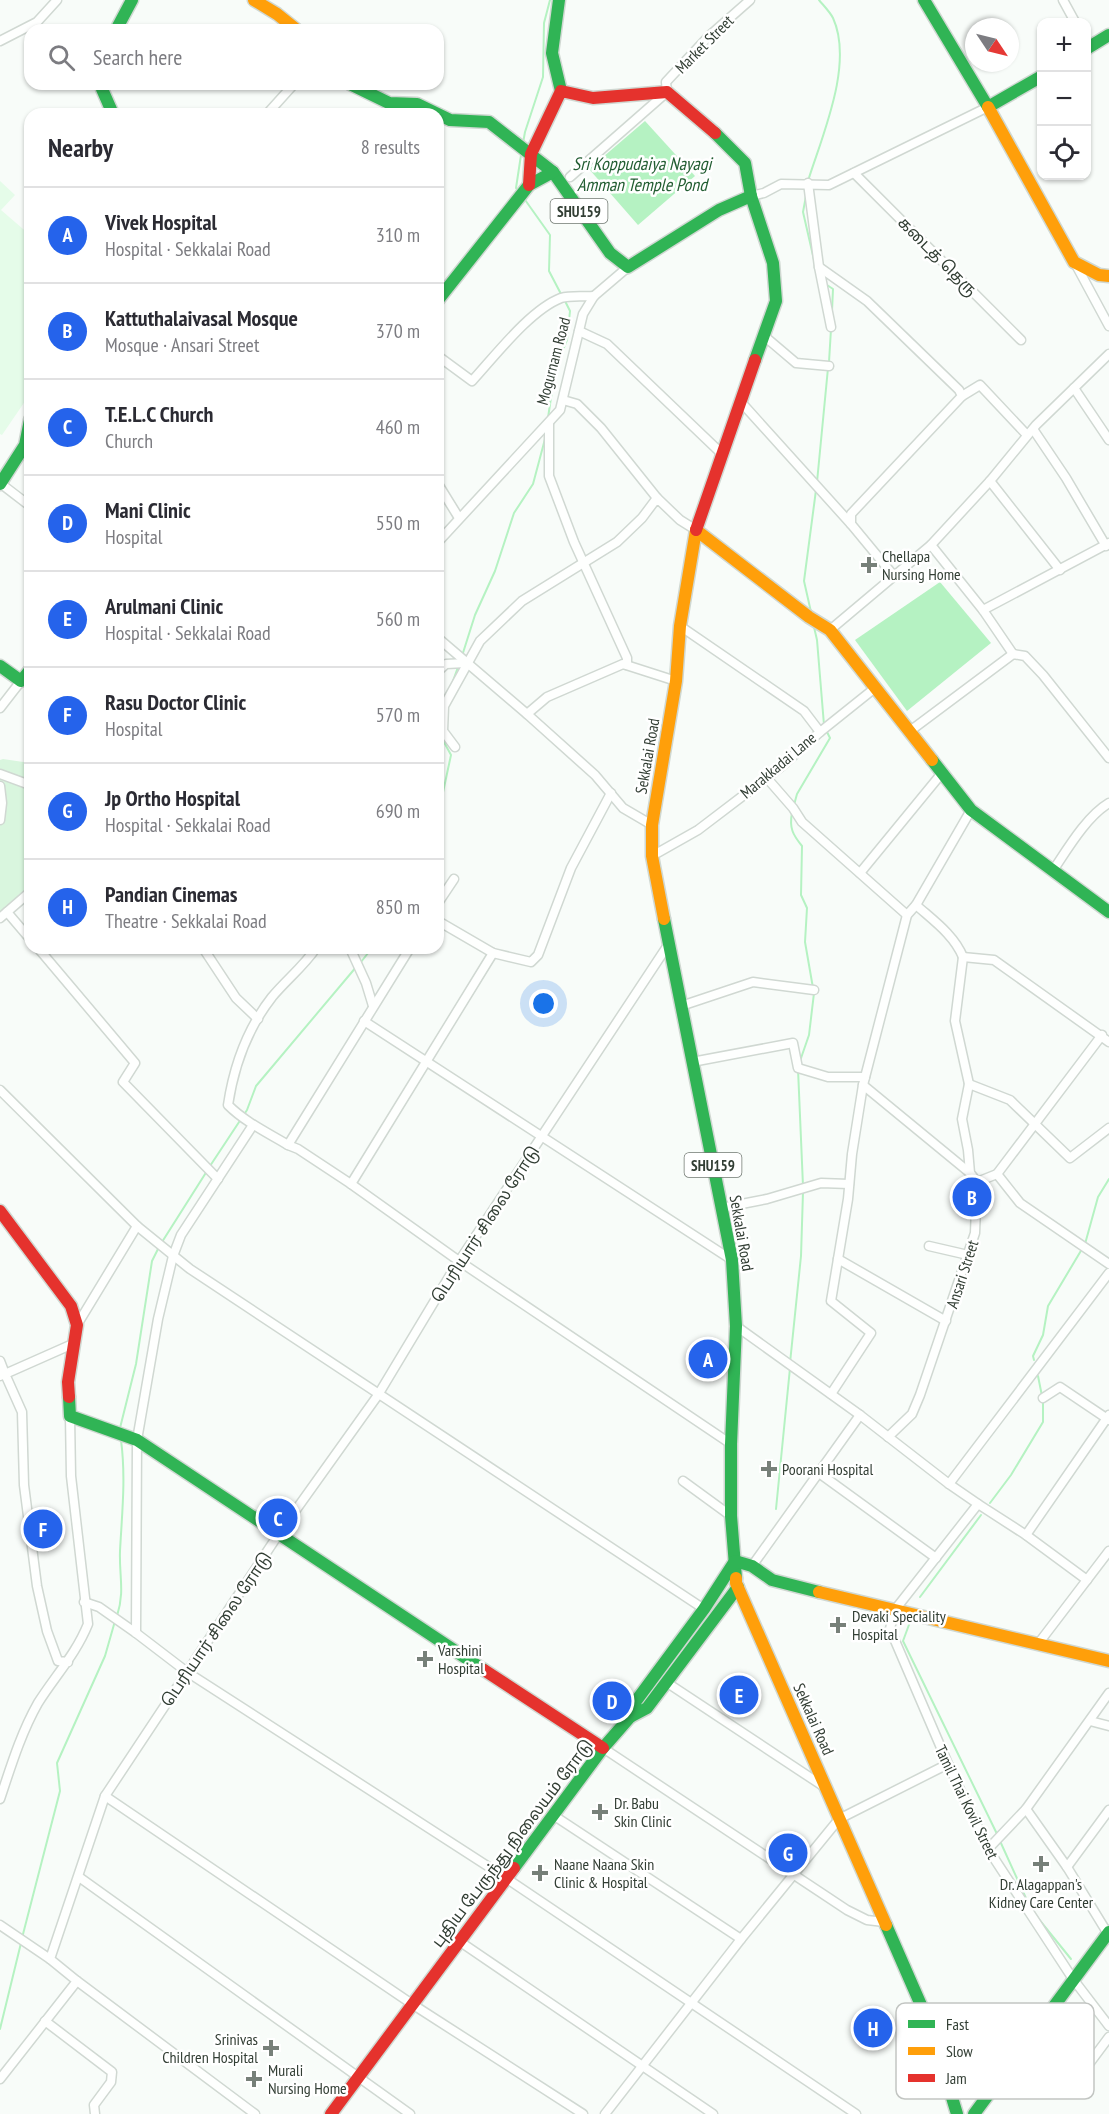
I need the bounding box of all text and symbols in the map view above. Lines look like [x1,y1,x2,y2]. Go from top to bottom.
street label: Market Street [671,10,738,77]
north arrow [965,18,1019,72]
map controls [1037,18,1091,180]
button: + [1037,18,1091,72]
search box [24,24,444,90]
icon: search [45,41,78,74]
text: Search here [93,43,182,71]
button: − [1037,72,1091,126]
button: locate [1037,126,1091,180]
text: Nearby [48,131,113,164]
text: 8 results [361,134,420,160]
water label: Sri Koppudaiya Nayagi Amman Temple Pond [573,152,714,196]
road number: SHU159 [550,199,608,223]
text: Vivek Hospital [105,208,217,236]
street label: கடைத் தெரு [893,212,982,301]
text: A [62,222,73,248]
text: 310 m [376,222,420,248]
text: Hospital · Sekkalai Road [105,236,271,262]
text: Kattuthalaivasal Mosque [105,304,298,332]
street label: Mogurnam Road [532,315,574,407]
text: B [63,318,72,344]
text: 370 m [376,318,420,344]
text: Mosque · Ansari Street [105,332,259,358]
text: T.E.L.C Church [105,400,213,428]
text: C [63,414,72,440]
text: 460 m [376,414,420,440]
text: Church [105,428,153,454]
text: Mani Clinic [105,496,191,524]
text: D [62,510,73,536]
text: 550 m [376,510,420,536]
text: Hospital [105,524,162,550]
place label: Chellapa Nursing Home [882,546,961,584]
marker: Chellapa Nursing Home [860,556,878,574]
text: Arulmani Clinic [105,592,223,620]
text: E [63,606,72,632]
text: 560 m [376,606,420,632]
text: Hospital · Sekkalai Road [105,620,271,646]
text: Rasu Doctor Clinic [105,688,246,716]
text: F [63,702,72,728]
text: 570 m [376,702,420,728]
text: Hospital [105,716,162,742]
street label: Sekkalai Road [631,716,664,795]
street label: Marakkadai Lane [736,728,820,802]
text: Jp Ortho Hospital [105,784,240,812]
text: G [62,798,73,824]
text: 690 m [376,798,420,824]
text: Hospital · Sekkalai Road [105,812,271,838]
text: Pandian Cinemas [105,880,238,908]
text: H [62,894,73,920]
text: 850 m [376,894,420,920]
text: Theatre · Sekkalai Road [105,908,267,934]
your location [529,989,558,1018]
street label: பெரியார் சிலை ரோடு [427,1142,545,1307]
road number: SHU159 [684,1153,742,1177]
pin: B [952,1174,992,1220]
street label: Sekkalai Road [726,1194,759,1273]
street label: Ansari Street [942,1237,983,1311]
pin: A [688,1336,728,1382]
place label: Poorani Hospital [782,1459,873,1479]
marker: Poorani Hospital [760,1460,778,1478]
pin: C [258,1496,298,1540]
pin: F [24,1506,63,1552]
street label: பெரியார் சிலை ரோடு [157,1548,277,1711]
place label: Devaki Speciality Hospital [852,1606,946,1644]
marker: Devaki Speciality Hospital [829,1616,847,1634]
place label: Varshini Hospital [437,1640,484,1678]
marker: Varshini Hospital [416,1650,434,1668]
pin: E [720,1672,758,1718]
pin: D [592,1678,632,1724]
street label: Sekkalai Road [789,1680,839,1758]
street label: புதிய பேருந்து நிலையம் ரோடு [427,1735,598,1952]
street label: Tamil Thai Kovil Street [931,1742,1003,1863]
place label: Dr. Babu Skin Clinic [614,1793,672,1831]
marker: Dr. Babu Skin Clinic [591,1803,609,1821]
pin: G [768,1830,808,1876]
place label: Naane Naana Skin Clinic & Hospital [554,1854,654,1892]
marker: Dr. Alagappan's Kidney Care Center [1032,1855,1050,1873]
marker: Naane Naana Skin Clinic & Hospital [531,1864,549,1882]
place label: Dr. Alagappan's Kidney Care Center [989,1874,1094,1912]
legend [896,2003,1094,2099]
pin: H [854,2006,892,2050]
text: Fast [946,2014,969,2034]
place label: Srinivas Children Hospital [162,2029,258,2067]
marker: Srinivas Children Hospital [262,2039,280,2057]
text: Slow [946,2041,973,2061]
place label: Murali Nursing Home [268,2060,347,2098]
text: Jam [945,2068,967,2088]
marker: Murali Nursing Home [245,2070,263,2088]

